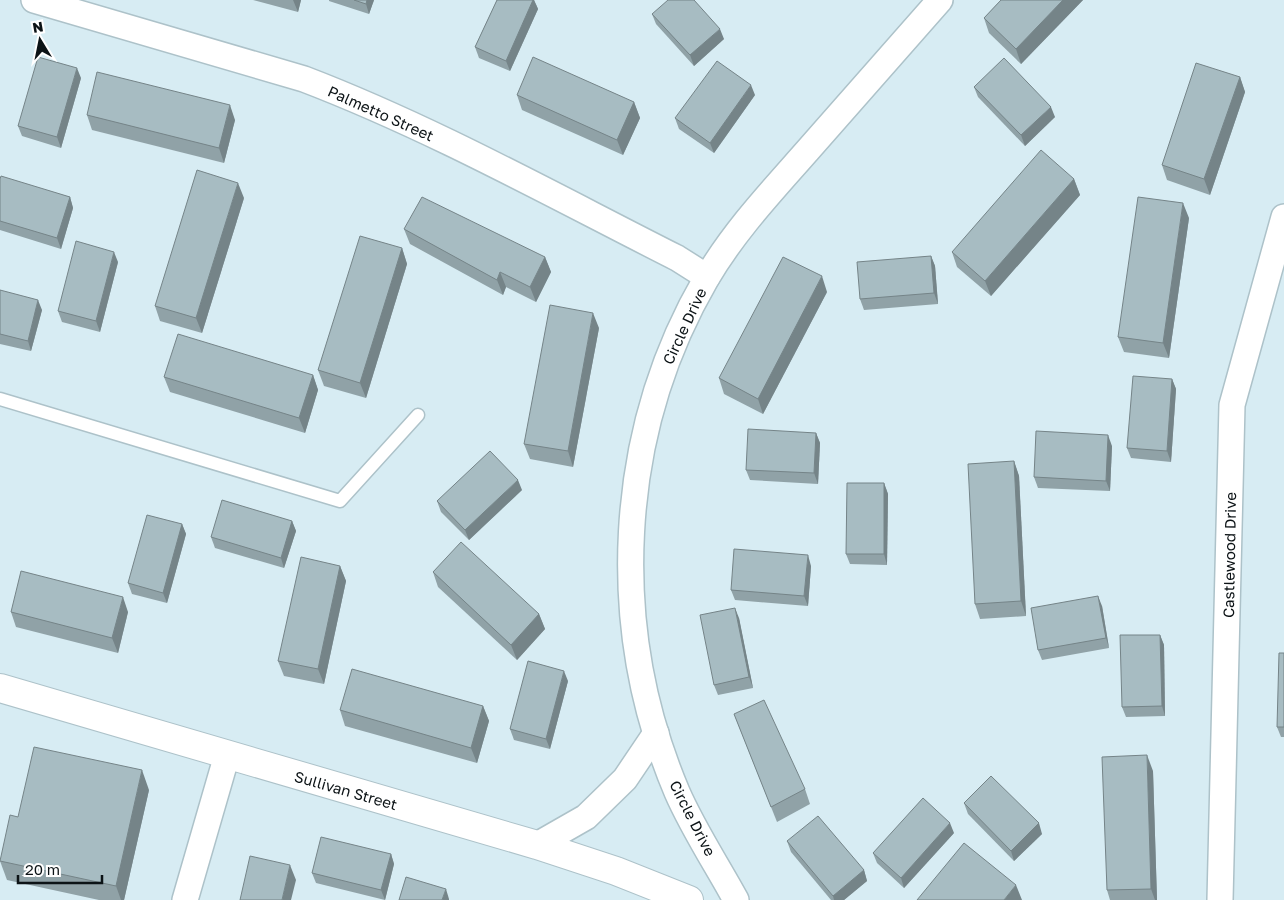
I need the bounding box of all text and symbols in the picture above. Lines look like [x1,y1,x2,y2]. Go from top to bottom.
north arrow [15,15,65,65]
text: N [31,17,44,36]
street label: Palmetto Street [325,82,437,144]
street label: Circle Drive [658,285,710,367]
street label: Castlewood Drive [1219,492,1239,618]
street label: Sullivan Street [293,767,399,813]
street label: Circle Drive [666,777,720,859]
scale bar [18,852,101,884]
text: 20 m [25,860,60,878]

